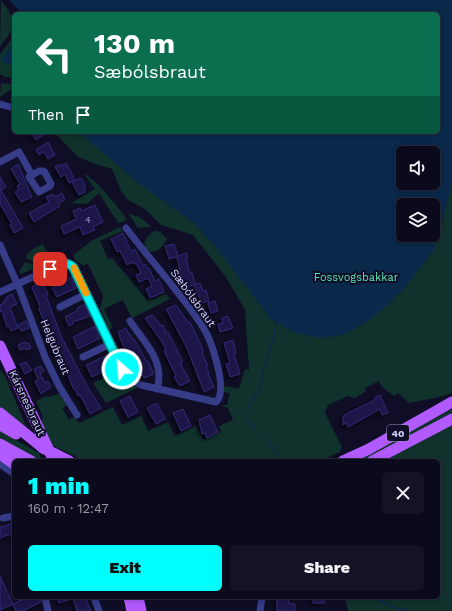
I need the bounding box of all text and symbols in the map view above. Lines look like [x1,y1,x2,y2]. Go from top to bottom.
text: 130 m [94,27,175,60]
icon: left [28,28,80,80]
text: Sæbólsbraut [94,61,206,82]
icon: arrive [72,104,94,126]
text: Then [28,106,64,124]
map controls [396,146,440,242]
button: sound [396,146,440,190]
button: layers [396,198,440,242]
house number: 4 [85,215,91,225]
pin [33,252,67,286]
icon: arrive [39,258,61,280]
street label: Sæbólsbraut [168,267,219,330]
park label: Fossvogsbakkar [314,271,399,284]
street label: Helgubraut [37,317,73,377]
position arrow [101,348,143,390]
street label: Kársnesbraut [6,368,48,438]
road number: 40 [387,425,409,441]
text: 1 min [28,472,90,500]
button: close [382,472,424,514]
text: 160 m · 12:47 [28,501,109,516]
button: Exit [28,545,222,591]
button: Share [230,545,424,591]

